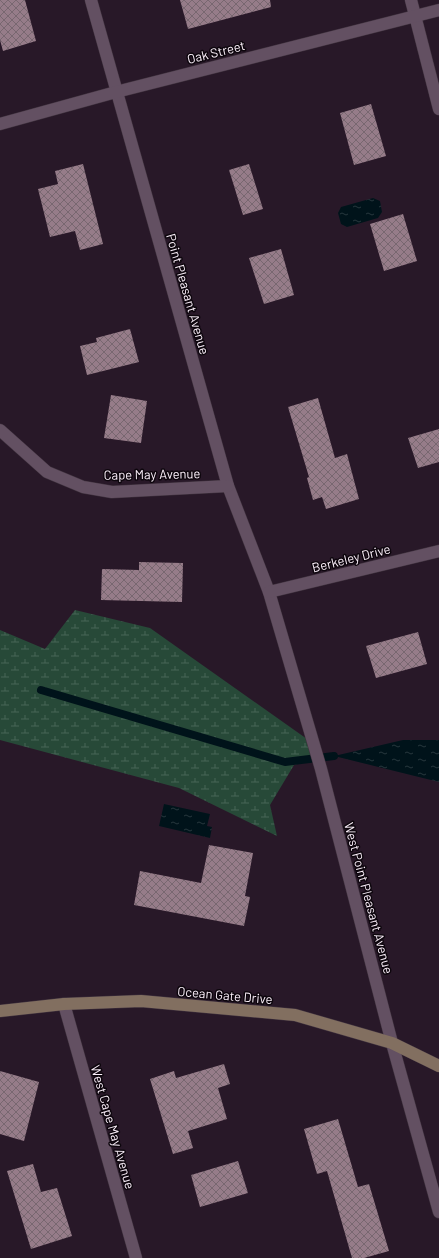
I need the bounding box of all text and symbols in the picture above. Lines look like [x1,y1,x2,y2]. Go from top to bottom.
street label: Oak Street [185,37,247,67]
street label: Point Pleasant Avenue [163,232,213,356]
street label: Cape May Avenue [103,465,201,483]
street label: Berkeley Drive [310,541,392,575]
street label: West Point Pleasant Avenue [341,821,397,976]
street label: Ocean Gate Drive [177,983,273,1007]
street label: West Cape May Avenue [88,1063,138,1191]

